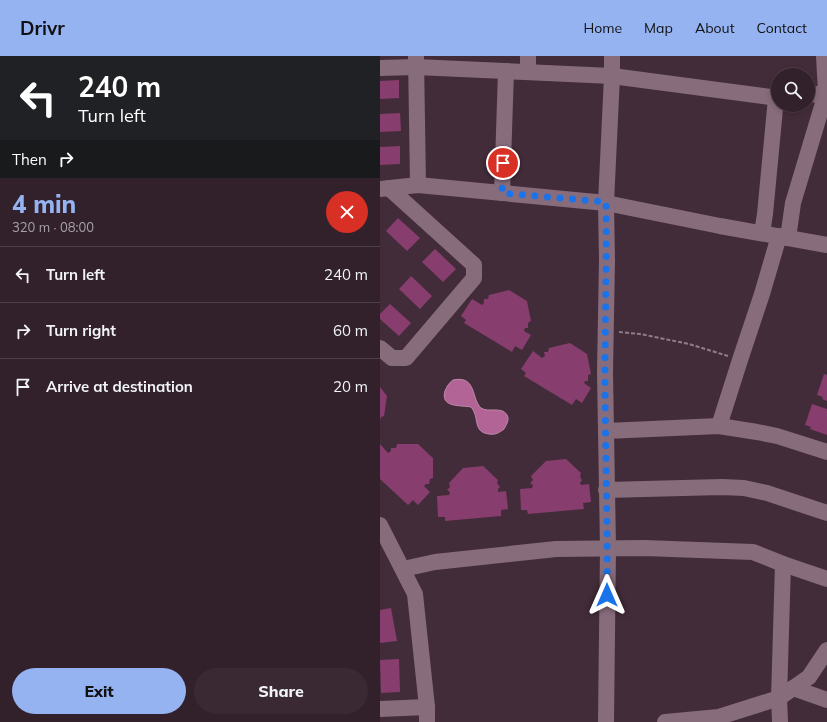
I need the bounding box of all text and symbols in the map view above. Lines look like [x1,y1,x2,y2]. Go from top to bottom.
text: Drivr [20,16,65,40]
text: Home [583,19,622,37]
text: Map [644,19,673,37]
text: About [695,19,735,37]
text: Contact [757,19,807,37]
map controls [771,68,815,112]
button: search [771,68,815,112]
text: 240 m [78,69,161,104]
icon: left [12,72,64,124]
text: Turn left [78,104,146,127]
pin [486,146,520,180]
icon: right [55,148,77,170]
text: Then [12,150,47,169]
icon: arrive [492,152,514,174]
text: 4 min [12,189,76,219]
button: close [326,191,368,233]
text: 320 m · 08:00 [12,219,94,235]
icon: left [12,264,34,286]
text: Turn left [46,265,105,284]
text: 240 m [324,265,368,284]
icon: right [12,320,34,342]
text: Turn right [46,321,116,340]
text: 60 m [333,321,368,340]
icon: arrive [12,376,34,398]
text: Arrive at destination [46,377,193,396]
text: 20 m [333,377,368,396]
position arrow [586,574,628,616]
button: Exit [12,668,186,714]
button: Share [194,668,368,714]

